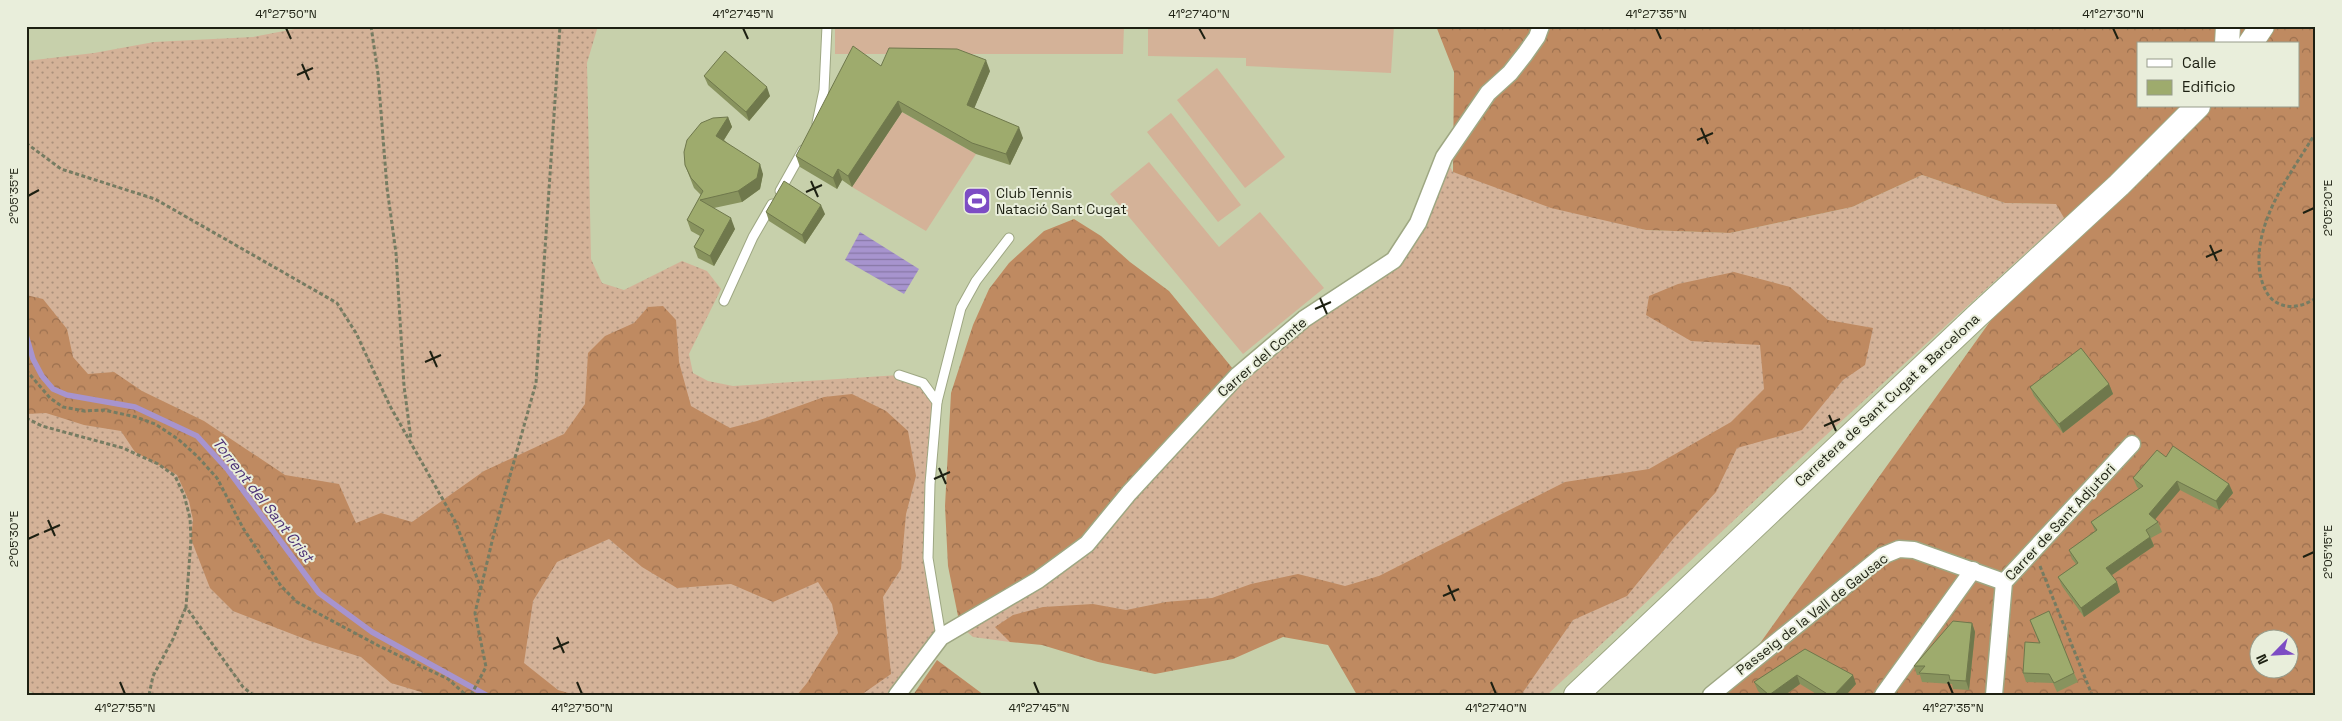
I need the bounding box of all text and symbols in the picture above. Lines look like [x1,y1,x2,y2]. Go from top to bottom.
text: 41°27'50"N [255,6,317,22]
text: 41°27'45"N [713,6,773,22]
text: 41°27'40"N [1168,6,1230,22]
text: 41°27'35"N [1625,6,1687,22]
text: 41°27'30"N [2082,6,2144,22]
legend [2137,42,2300,108]
text: Calle [2182,53,2217,72]
text: Edificio [2182,77,2236,96]
text: 2°05'35"E [6,168,22,224]
text: 2°05'20"E [2320,180,2336,236]
place label: Club Tennis Natació Sant Cugat [996,184,1127,218]
sports icon: Club Tennis Natació Sant Cugat [962,186,992,216]
street label: Carretera de Sant Cugat a Barcelona [1791,310,1983,490]
street label: Carrer del Comte [1214,313,1310,401]
water label: Torrent del Sant Crist [209,433,319,568]
street label: Carrer de Sant Adjutori [2001,460,2119,584]
text: 2°05'30"E [6,511,22,567]
text: 2°05'15"E [2320,525,2336,579]
street label: Passeig de la Vall de Gausac [1732,549,1892,679]
north arrow [2250,628,2300,678]
text: N [2252,651,2272,667]
text: 41°27'55"N [94,700,156,716]
text: 41°27'50"N [551,700,613,716]
text: 41°27'45"N [1009,700,1069,716]
text: 41°27'40"N [1465,700,1527,716]
text: 41°27'35"N [1922,700,1984,716]

